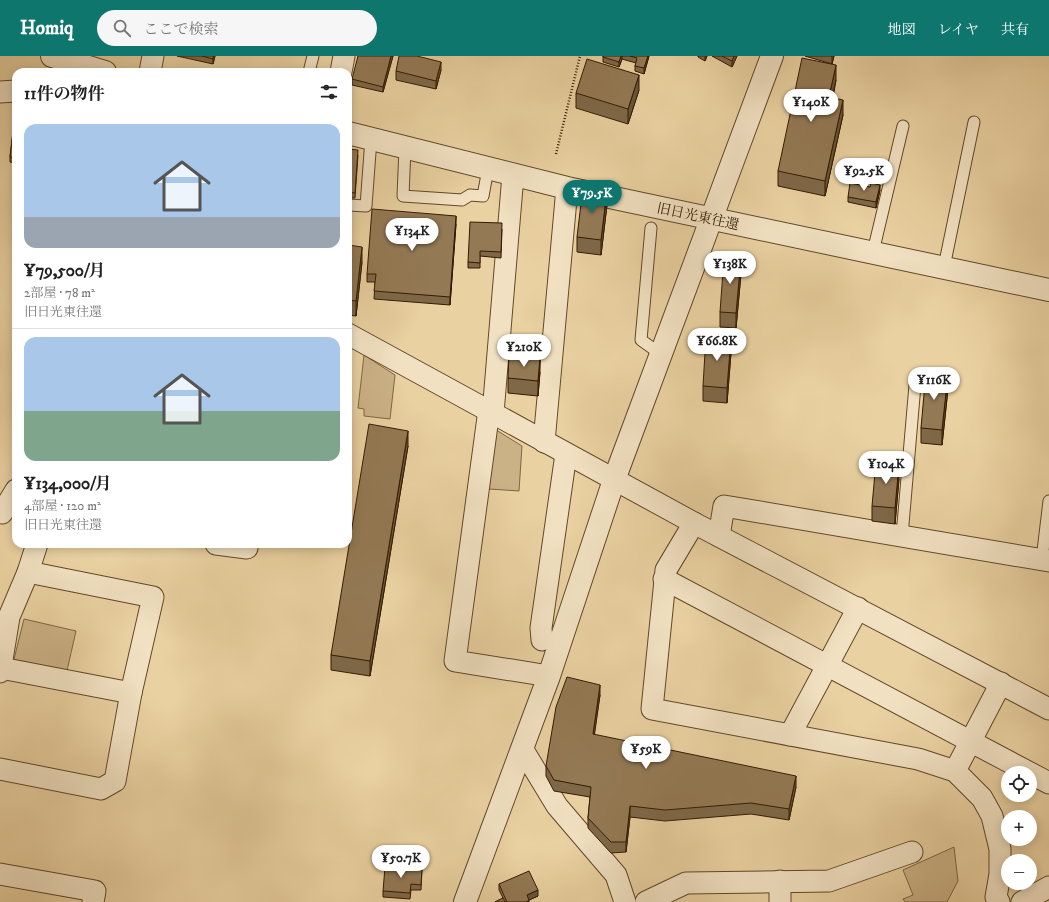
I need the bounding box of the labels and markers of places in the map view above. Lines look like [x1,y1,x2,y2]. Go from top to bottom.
pin: ¥140K [783,89,839,123]
pin: ¥92.5K [831,158,897,192]
pin: ¥79.5K [559,180,625,214]
pin: ¥134K [384,218,440,252]
pin: ¥138K [702,251,758,285]
pin: ¥66.8K [684,328,750,362]
pin: ¥210K [496,334,552,368]
pin: ¥116K [906,367,962,401]
pin: ¥104K [858,451,914,485]
pin: ¥59K [622,736,670,770]
pin: ¥50.7K [368,845,434,879]

